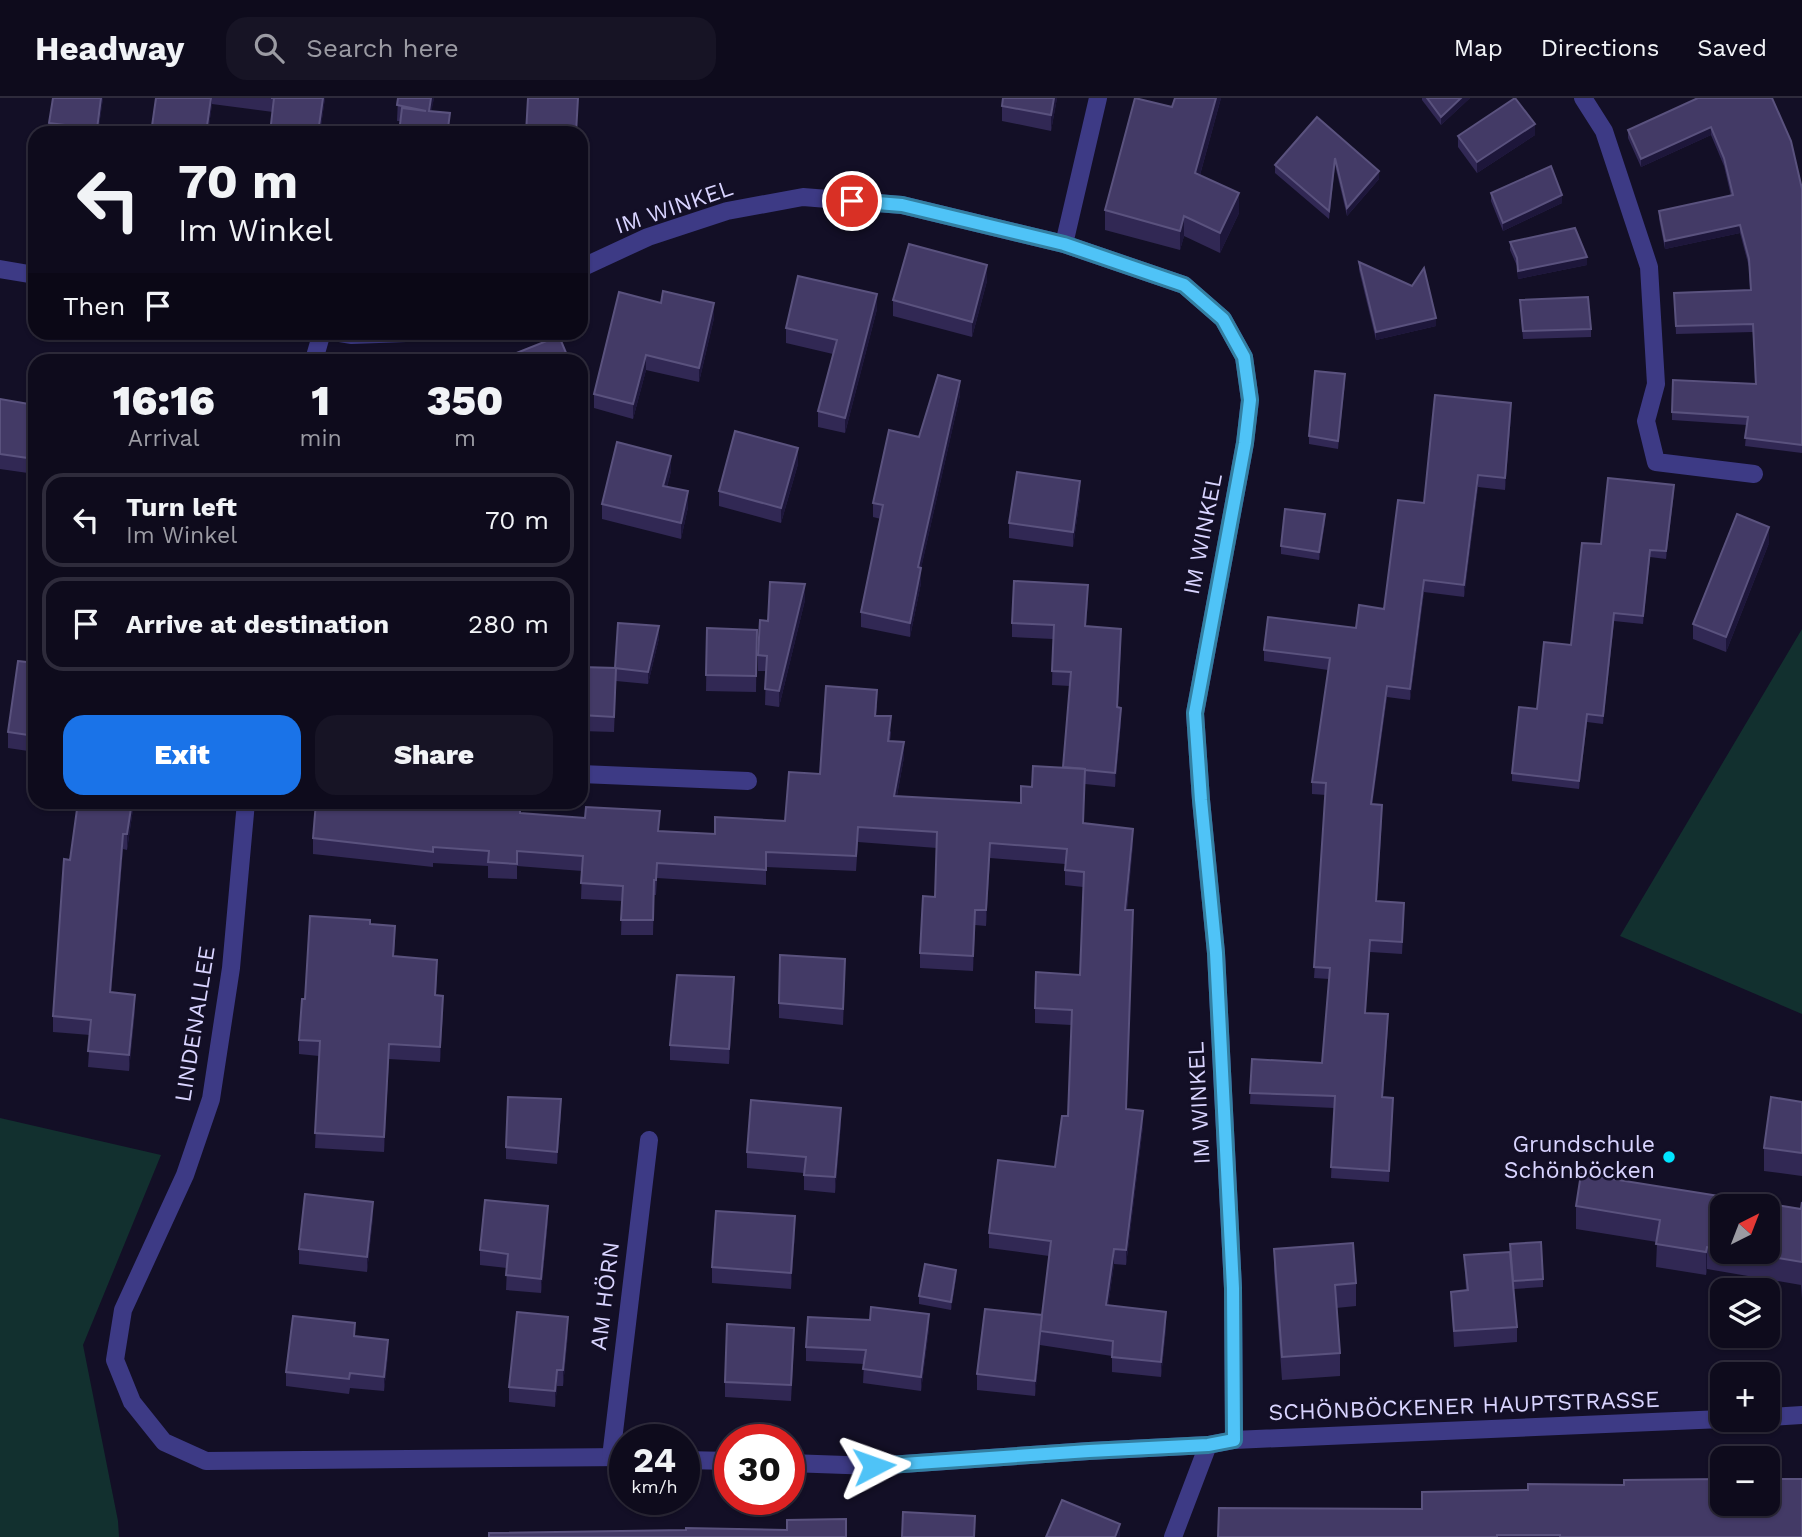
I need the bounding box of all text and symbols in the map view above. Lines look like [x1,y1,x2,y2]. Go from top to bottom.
search box [226,17,716,80]
text: Headway [35,29,184,68]
icon: search [250,29,288,67]
text: Search here [306,33,459,63]
text: Map [1454,34,1503,62]
text: Directions [1541,34,1659,62]
text: Saved [1697,34,1767,62]
text: 70 m [178,152,298,210]
icon: left [63,154,154,245]
pin [822,171,882,231]
street label: IM WINKEL [611,174,737,240]
icon: arrive [833,182,871,220]
text: Im Winkel [178,211,333,249]
icon: arrive [139,287,177,325]
text: Then [63,291,125,321]
text: 16:16 [113,376,215,425]
text: 1 [311,376,330,425]
text: 350 [426,376,503,425]
text: Arrival [128,425,200,452]
text: min [300,425,342,452]
text: m [454,425,476,452]
street label: IM WINKEL [1178,471,1228,597]
text: Turn left [126,492,237,522]
icon: left [67,501,105,539]
text: 70 m [485,505,549,535]
text: Im Winkel [126,522,237,549]
icon: arrive [67,605,105,643]
text: Arrive at destination [126,609,389,639]
text: 280 m [468,609,549,639]
button: Exit [63,715,301,795]
button: Share [315,715,553,795]
street label: LINDENALLEE [169,944,221,1104]
street label: IM WINKEL [1182,1041,1216,1165]
place label: Grundschule Schönböcken [1504,1131,1655,1184]
marker: Grundschule Schönböcken [1661,1149,1677,1165]
north arrow [1710,1194,1780,1264]
map controls [1710,1194,1780,1516]
street label: AM HÖRN [585,1240,625,1352]
button: layers [1710,1278,1780,1348]
button: + [1710,1362,1780,1432]
street label: SCHÖNBÖCKENER HAUPTSTRASSE [1268,1386,1660,1426]
speed limit sign: 30 [714,1424,805,1515]
position arrow [837,1429,911,1503]
text: 24 [633,1439,676,1481]
button: − [1710,1446,1780,1516]
text: km/h [631,1476,678,1497]

